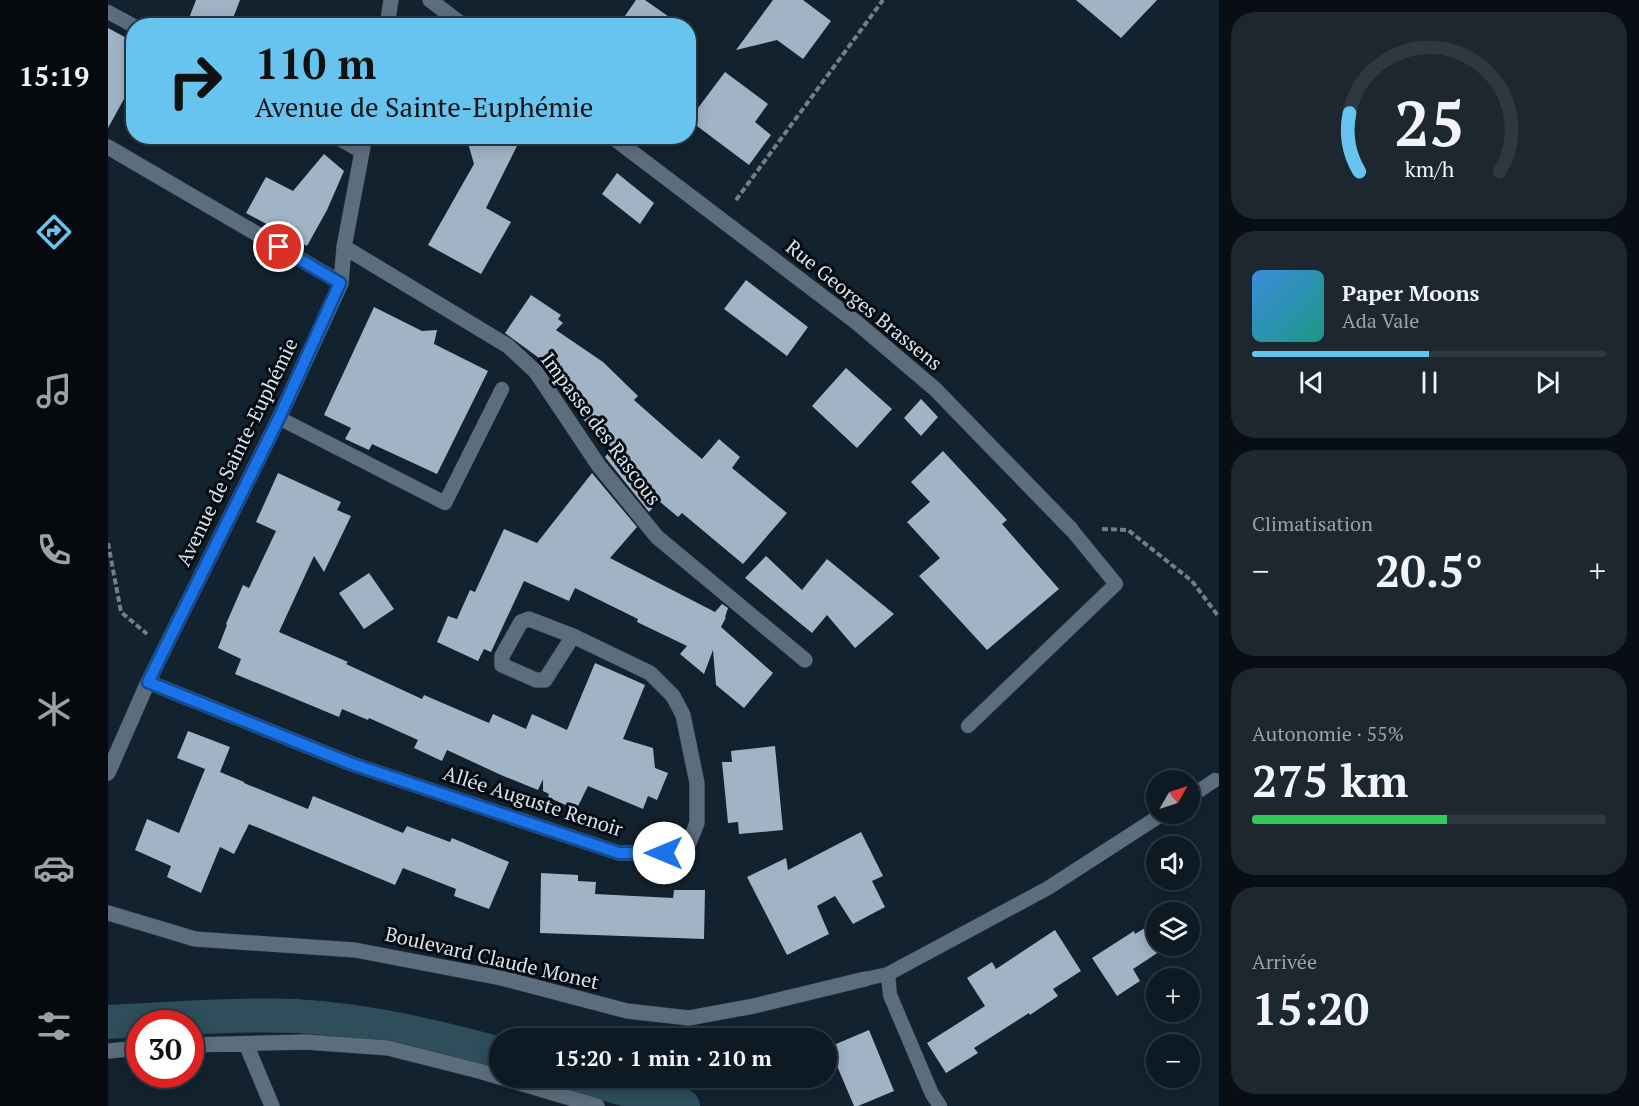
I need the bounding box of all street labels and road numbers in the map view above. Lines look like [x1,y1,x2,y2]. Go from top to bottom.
street label: Rue Georges Brassens [781,233,948,376]
street label: Avenue de Sainte-Euphémie [169,333,304,570]
street label: Impasse des Rascous [535,347,668,510]
street label: Allée Auguste Renoir [440,759,627,842]
street label: Boulevard Claude Monet [383,920,602,995]

